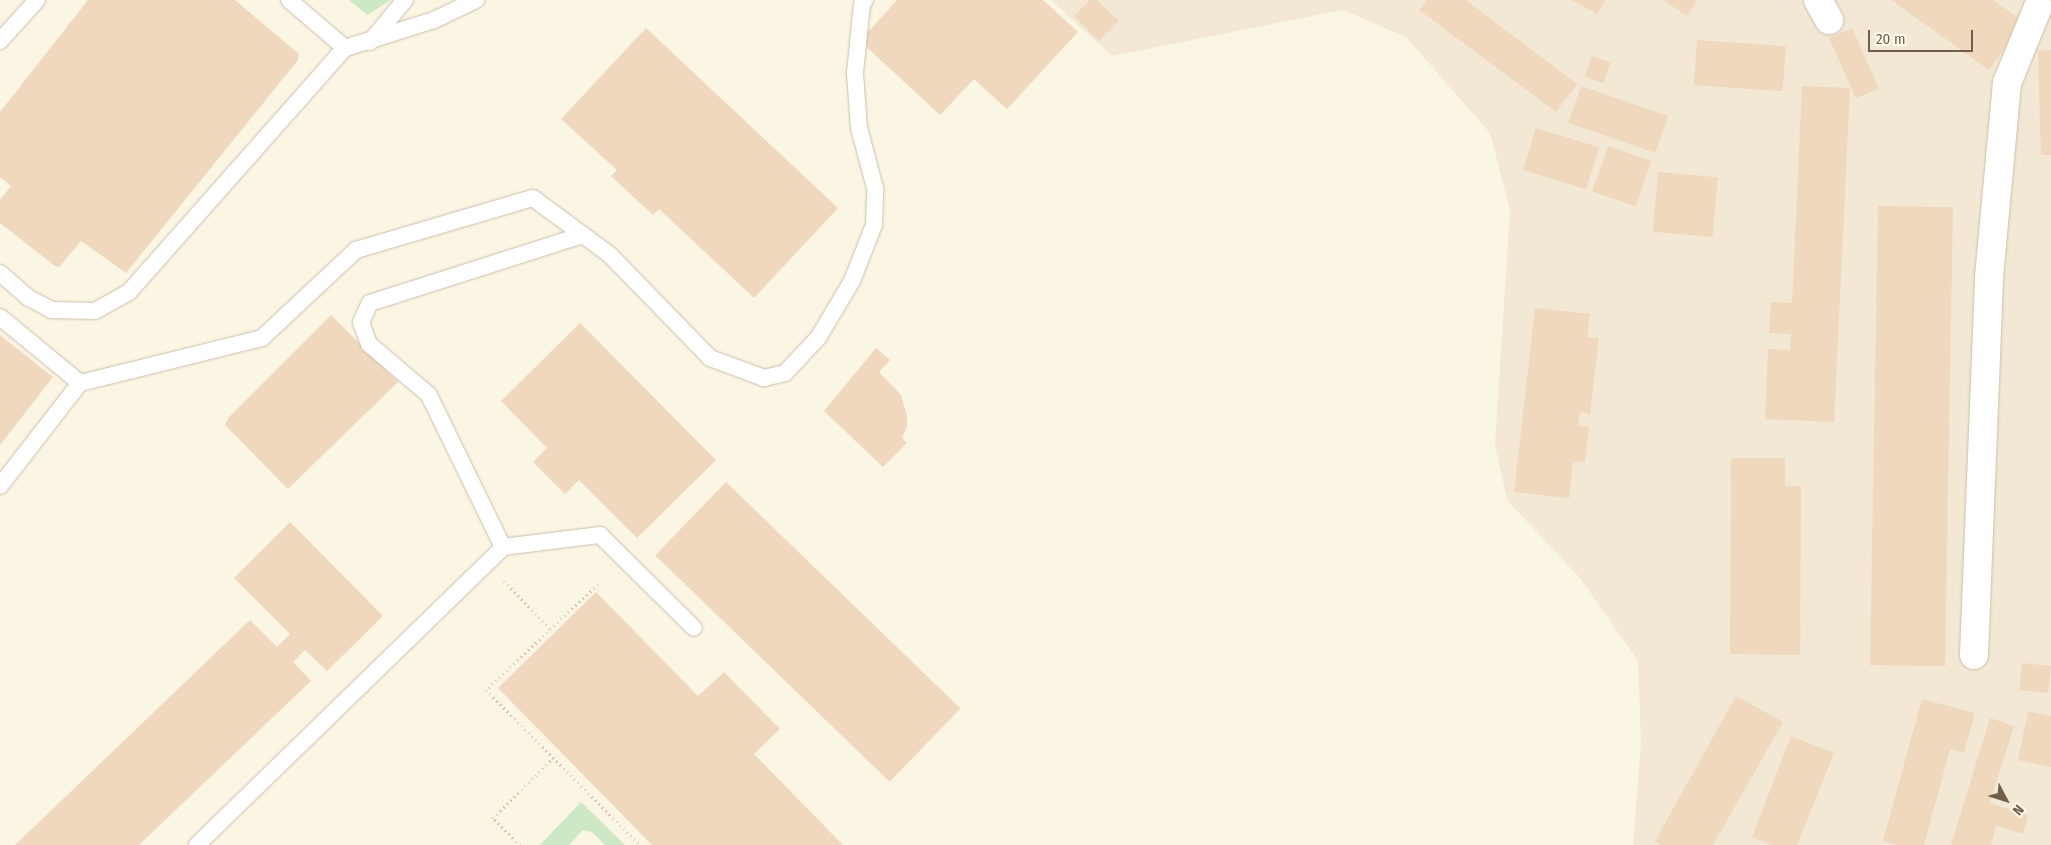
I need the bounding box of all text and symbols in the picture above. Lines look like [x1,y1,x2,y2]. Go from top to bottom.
scale bar [1871,20,1976,52]
text: 20 m [1876,30,1906,48]
north arrow [1981,775,2031,825]
text: N [2009,801,2027,819]

